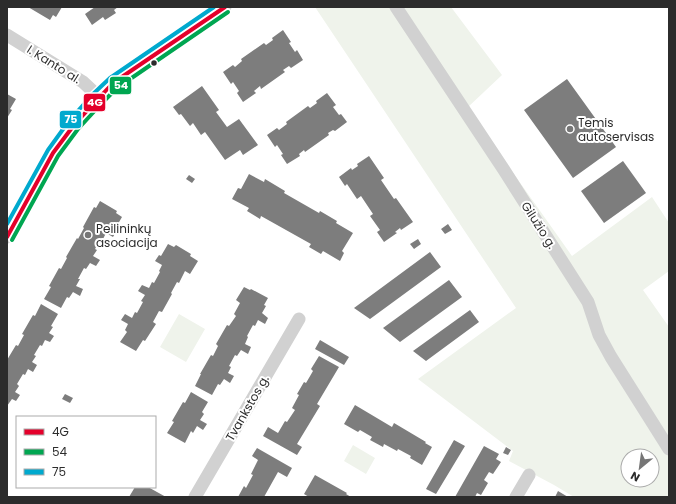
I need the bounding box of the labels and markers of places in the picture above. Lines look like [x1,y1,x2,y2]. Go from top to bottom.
unlabelled marker [149,58,159,68]
place label: Temis autoservisas [578,114,654,145]
marker: Temis autoservisas [565,124,575,134]
place label: Peilininkų asociacija [96,220,158,251]
marker: Peilininkų asociacija [83,230,93,240]

